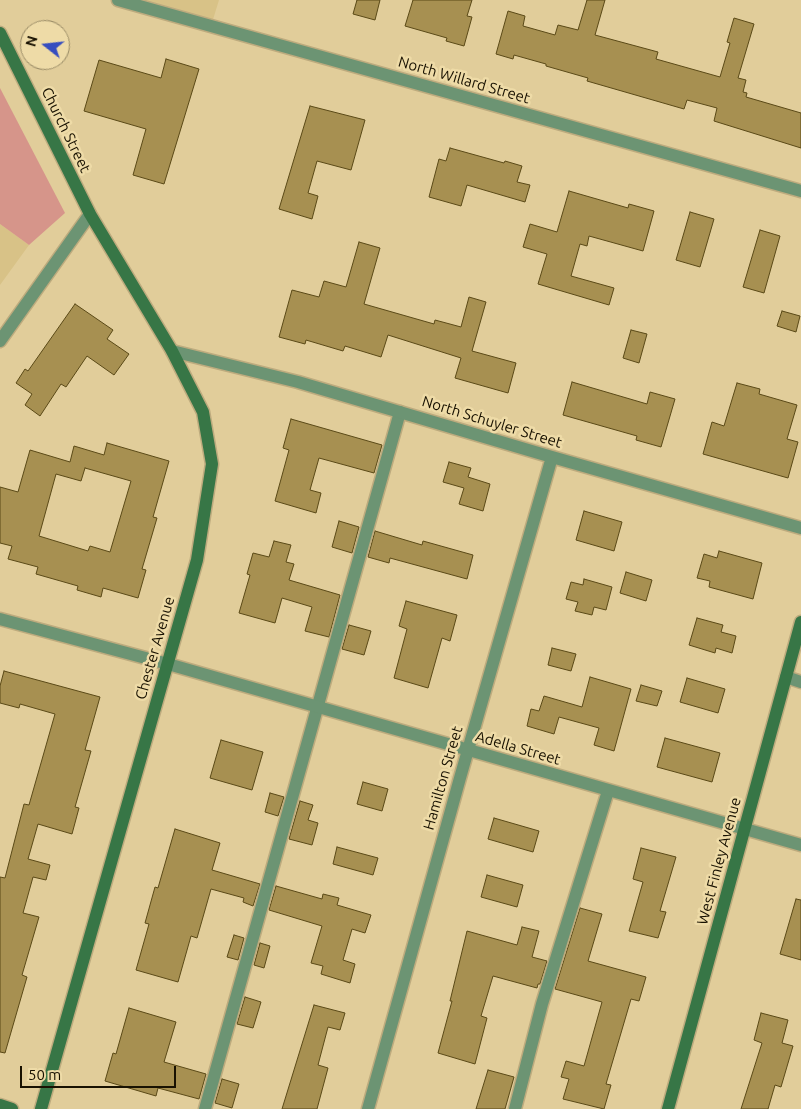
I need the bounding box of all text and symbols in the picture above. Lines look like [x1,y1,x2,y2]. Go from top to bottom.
north arrow [20,20,70,70]
text: N [22,34,41,48]
street label: North Willard Street [396,53,532,107]
street label: Church Street [38,84,94,176]
street label: North Schuyler Street [420,392,564,452]
street label: Chester Avenue [132,594,178,702]
street label: Hamilton Street [420,724,466,832]
street label: Adella Street [473,727,563,769]
street label: West Finley Avenue [693,795,745,927]
scale bar [22,1056,179,1088]
text: 50 m [28,1066,61,1083]

